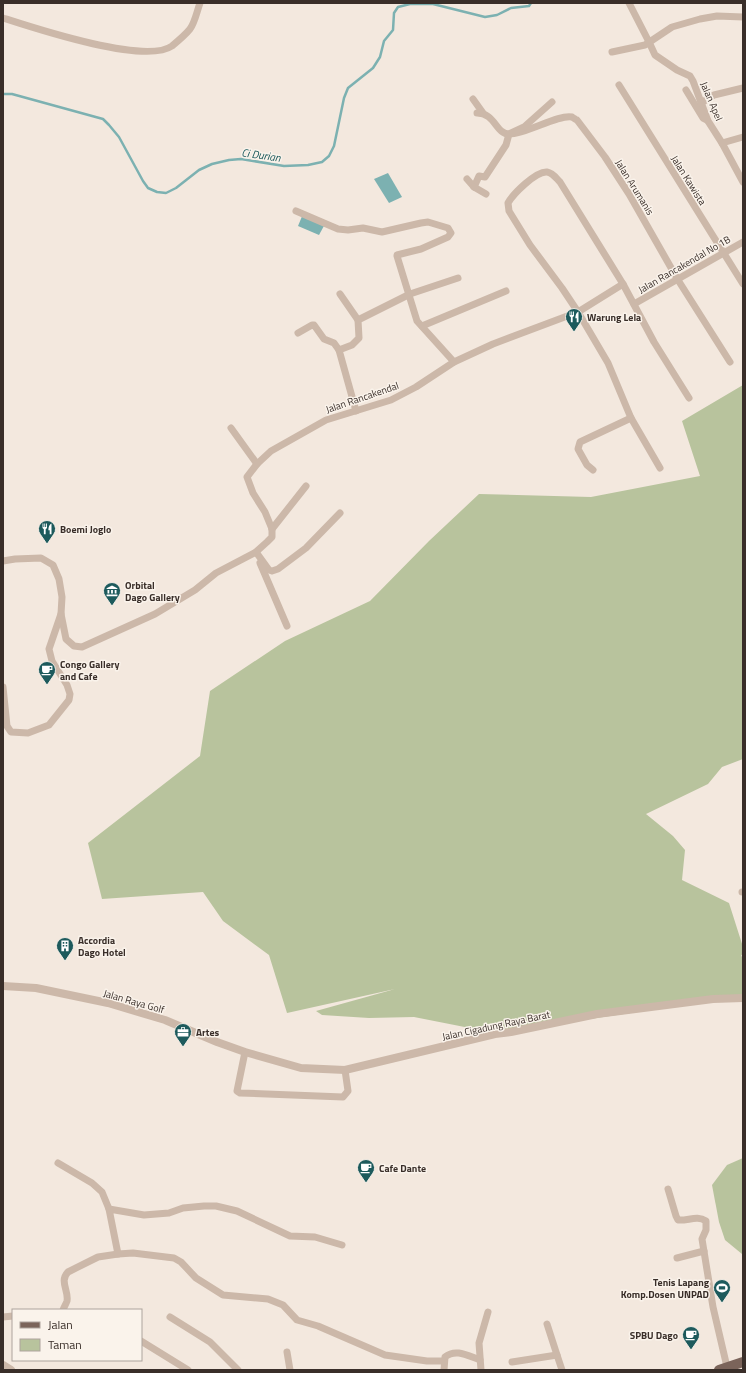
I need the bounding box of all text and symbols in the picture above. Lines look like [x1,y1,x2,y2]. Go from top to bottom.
street label: Jalan Apel [697,79,727,123]
water label: Ci Durian [241,144,282,166]
street label: Jalan Kawista [667,152,710,208]
street label: Jalan Arumanis [611,157,658,218]
street label: Jalan Rancakendal No 1B [635,232,733,297]
restaurant icon: Warung Lela [564,307,584,332]
place label: Warung Lela [587,310,641,325]
street label: Jalan Rancakendal [324,378,401,417]
restaurant icon: Boemi Joglo [37,519,57,544]
place label: Boemi Joglo [60,522,111,537]
place label: Orbital Dago Gallery [125,578,180,605]
museum icon: Orbital Dago Gallery [102,581,122,606]
place label: Congo Gallery and Cafe [60,657,120,684]
cafe icon: Congo Gallery and Cafe [37,660,57,685]
place label: Accordia Dago Hotel [78,933,126,960]
building icon: Accordia Dago Hotel [55,936,75,961]
street label: Jalan Raya Golf [102,986,167,1018]
street label: Jalan Cigadung Raya Barat [441,1007,552,1044]
office icon: Artes [173,1022,193,1047]
place label: Artes [196,1025,219,1040]
cafe icon: Cafe Dante [356,1158,376,1183]
place label: Cafe Dante [379,1161,426,1176]
place label: Tenis Lapang Komp.Dosen UNPAD [621,1275,710,1302]
sports icon: Tenis Lapang Komp.Dosen UNPAD [712,1278,732,1303]
legend [12,1309,142,1361]
text: Jalan [48,1315,73,1334]
cafe icon: SPBU Dago [681,1325,701,1350]
place label: SPBU Dago [630,1328,678,1343]
text: Taman [48,1335,82,1354]

